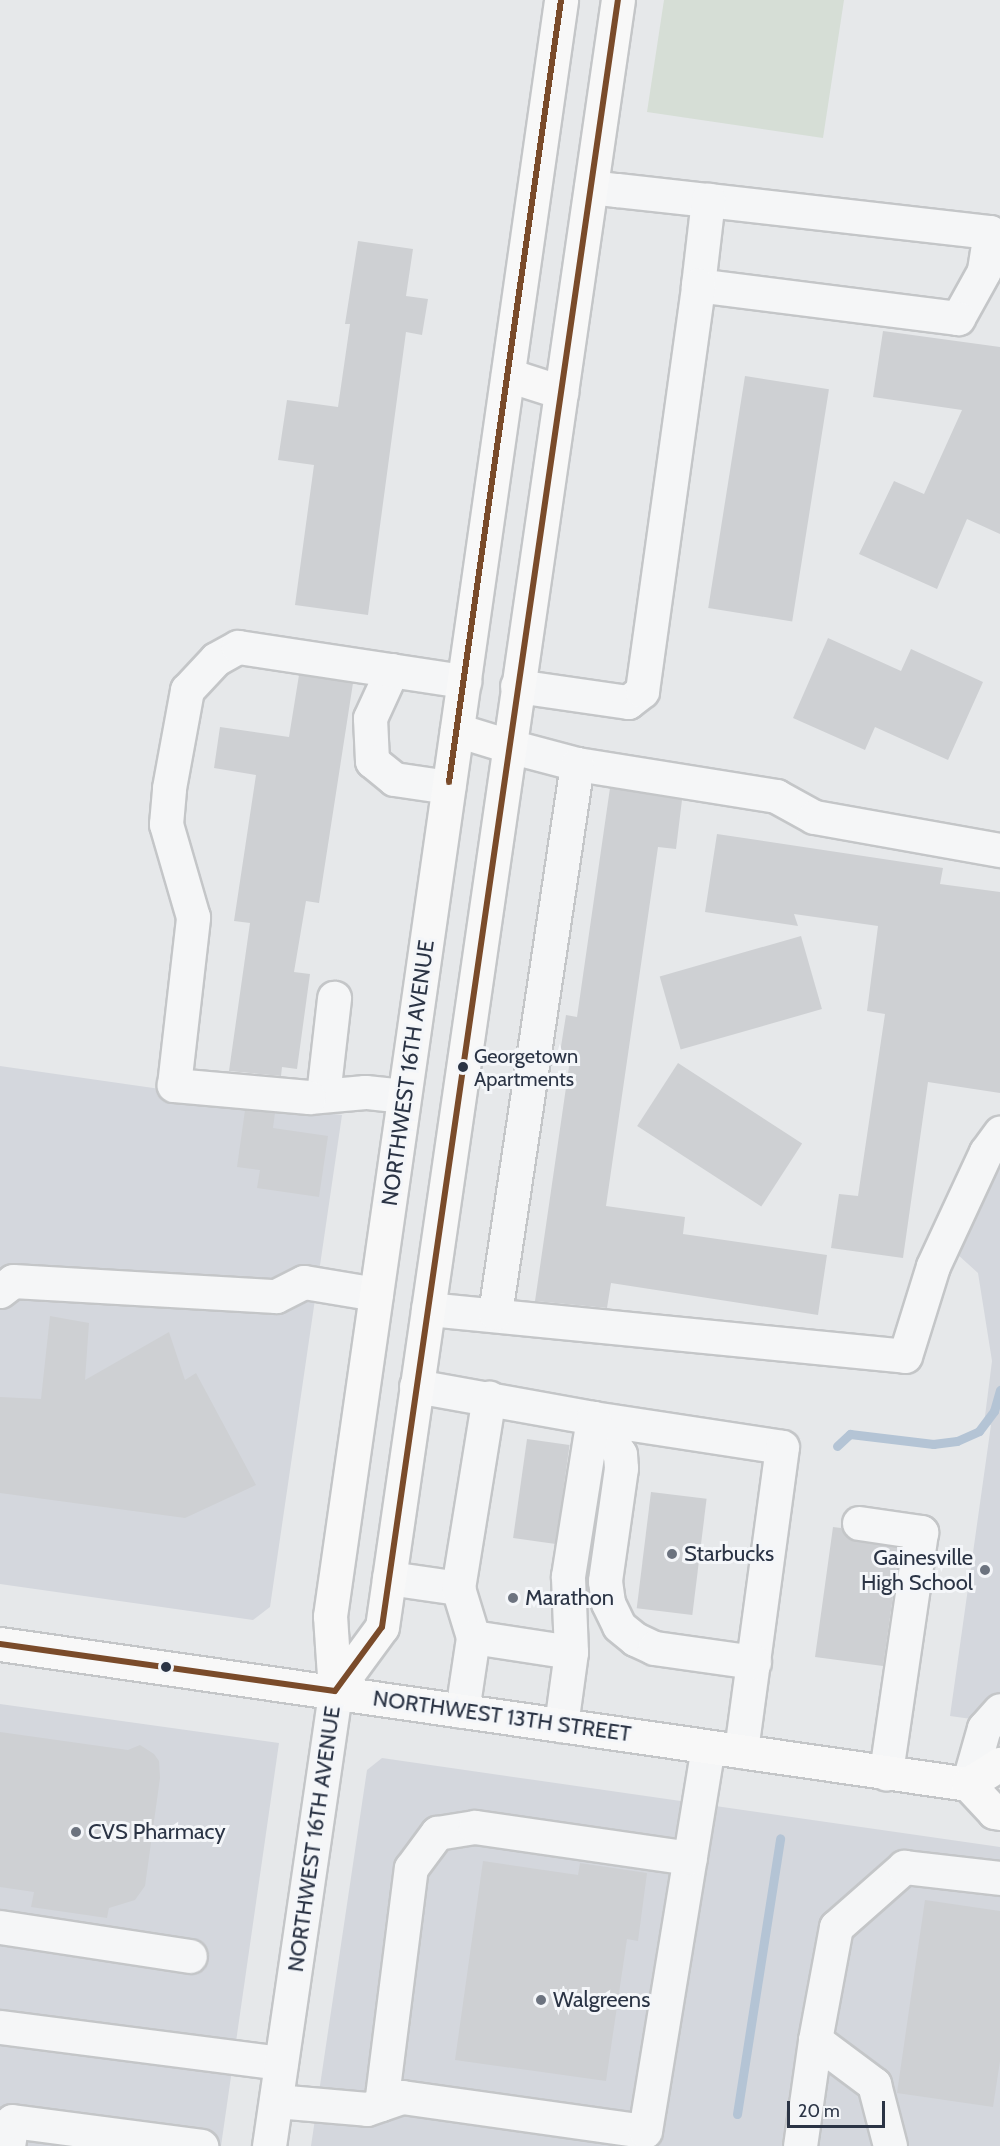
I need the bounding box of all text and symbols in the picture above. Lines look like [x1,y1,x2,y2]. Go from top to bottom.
street label: NORTHWEST 16TH AVENUE [376,938,440,1208]
place label: Georgetown Apartments [474,1044,578,1091]
marker: Georgetown Apartments [457,1061,469,1073]
place label: Starbucks [684,1541,774,1567]
place label: Gainesville High School [861,1544,973,1596]
marker: Starbucks [665,1547,679,1561]
marker: Gainesville High School [978,1563,992,1577]
place label: Marathon [525,1585,614,1611]
marker: Marathon [506,1591,520,1605]
unlabelled marker [160,1661,172,1673]
street label: NORTHWEST 13TH STREET [371,1685,633,1747]
street label: NORTHWEST 16TH AVENUE [282,1704,346,1974]
place label: CVS Pharmacy [88,1819,226,1845]
marker: CVS Pharmacy [69,1825,83,1839]
place label: Walgreens [553,1987,650,2013]
marker: Walgreens [534,1993,548,2007]
scale bar [790,2089,888,2127]
text: 20 m [798,2100,840,2122]

